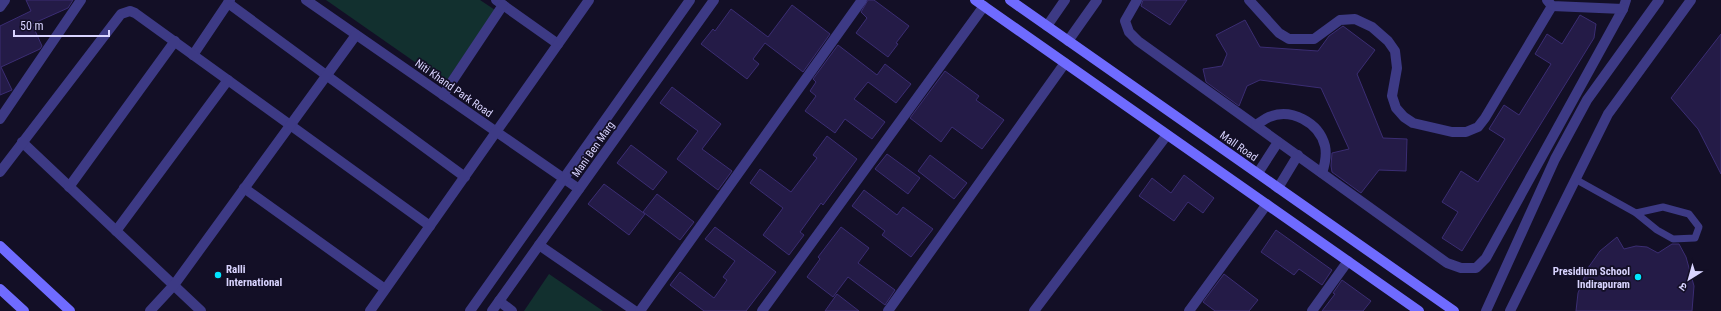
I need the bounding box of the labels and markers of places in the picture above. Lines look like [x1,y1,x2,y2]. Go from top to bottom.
place label: Ralli International [226,263,282,289]
place label: Presidium School Indirapuram [1553,265,1630,291]
marker: Ralli International [213,270,223,280]
marker: Presidium School Indirapuram [1633,272,1643,282]

